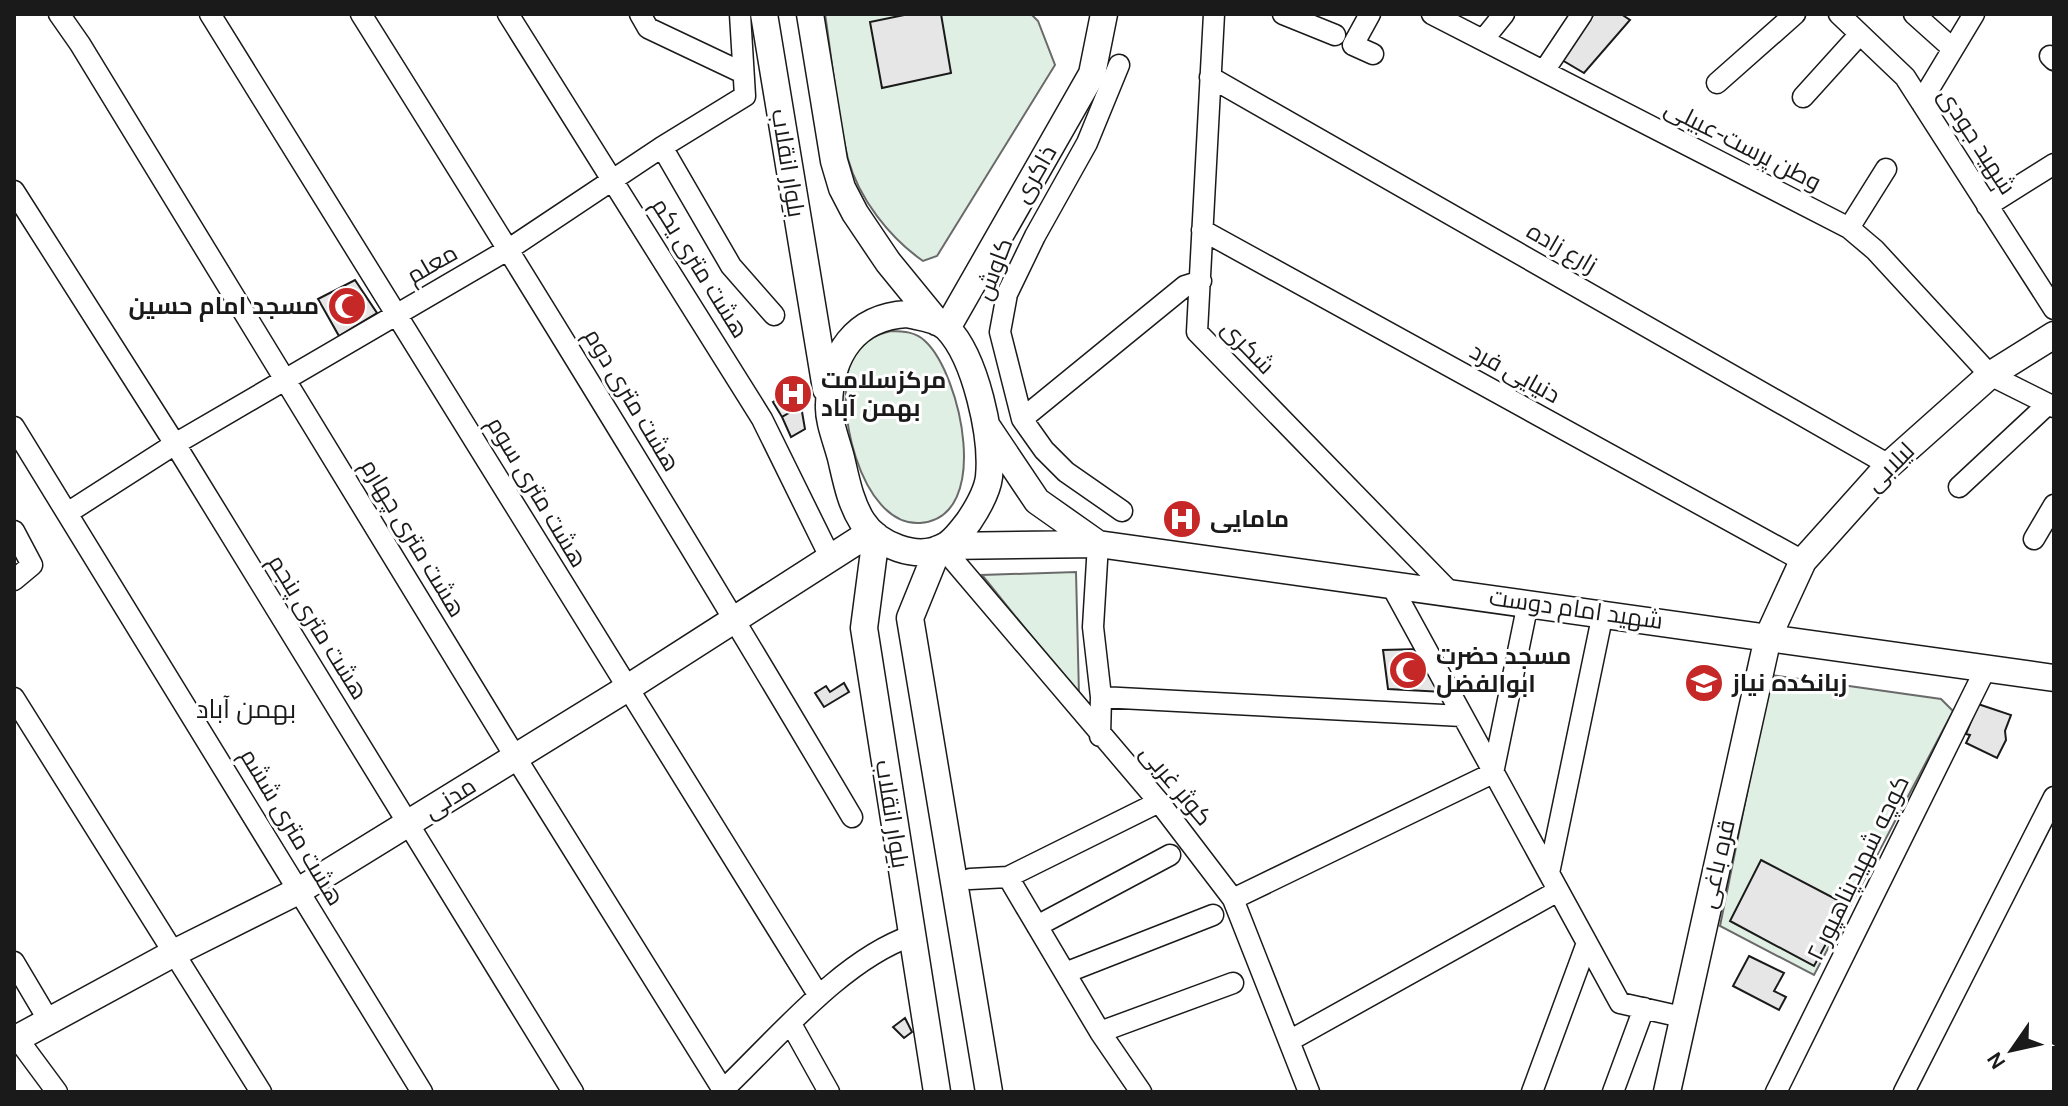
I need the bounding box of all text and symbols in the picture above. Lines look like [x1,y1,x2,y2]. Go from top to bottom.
street label: شهید جودی [1932,82,2022,200]
street label: وطن پرست-عبیلی [1659,94,1826,198]
street label: بلوار انقلاب [766,107,810,219]
street label: ذاکری [1007,140,1063,208]
street label: هشت متری یکم [644,193,754,344]
street label: زارع زاده [1521,217,1602,281]
street label: کاوش [969,234,1019,304]
street label: معلم [402,238,463,291]
mosque icon: مسجد امام حسین [326,285,368,327]
place label: مسجد امام حسین [128,292,319,322]
street label: شکری [1216,314,1280,380]
street label: هشت متری دوم [577,324,686,478]
street label: دنیایی فرد [1465,337,1565,409]
place label: مرکزسلامت بهمن آباد [821,366,946,422]
hospital icon: مرکزسلامت بهمن آباد [772,373,814,415]
street label: هشت متری سوم [479,412,593,573]
street label: لیلابی [1860,437,1920,497]
street label: هشت متری چهارم [353,454,471,623]
hospital icon: مامایی [1161,498,1203,540]
place label: مامایی [1210,505,1289,533]
street label: هشت متری پنجم [261,549,374,706]
street label: شهید امام دوست [1487,583,1665,637]
place label: مسجد حضرت ابوالفضل [1436,642,1571,698]
mosque icon: مسجد حضرت ابوالفضل [1387,649,1429,691]
school or university icon: زبانکده نیاز [1683,662,1725,704]
place label: زبانکده نیاز [1731,669,1847,697]
district label: بهمن آباد [196,694,296,725]
street label: کوثر غربی [1134,739,1218,831]
street label: هشت متری ششم [232,743,350,912]
street label: بلوار انقلاب [870,758,914,870]
street label: مدنی [419,771,481,825]
street label: ۲ کوچه شهیدپناهپور [1801,771,1917,966]
street label: قره باغی [1693,817,1741,911]
north arrow [1972,1010,2052,1090]
text: N [1981,1047,2011,1074]

